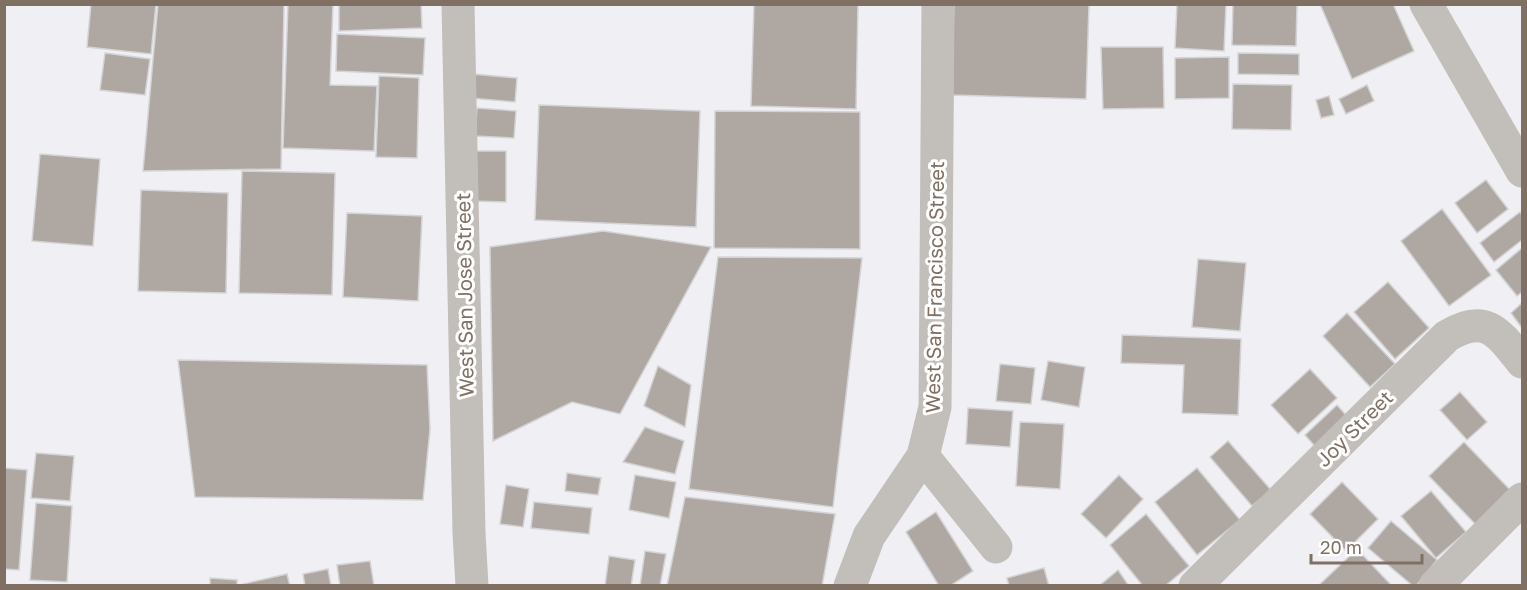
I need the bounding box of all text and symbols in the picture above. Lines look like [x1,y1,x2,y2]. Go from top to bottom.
street label: West San Francisco Street [920,161,948,413]
street label: West San Jose Street [450,193,478,397]
street label: Joy Street [1311,385,1397,471]
scale bar [1311,527,1422,565]
text: 20 m [1320,536,1362,558]

